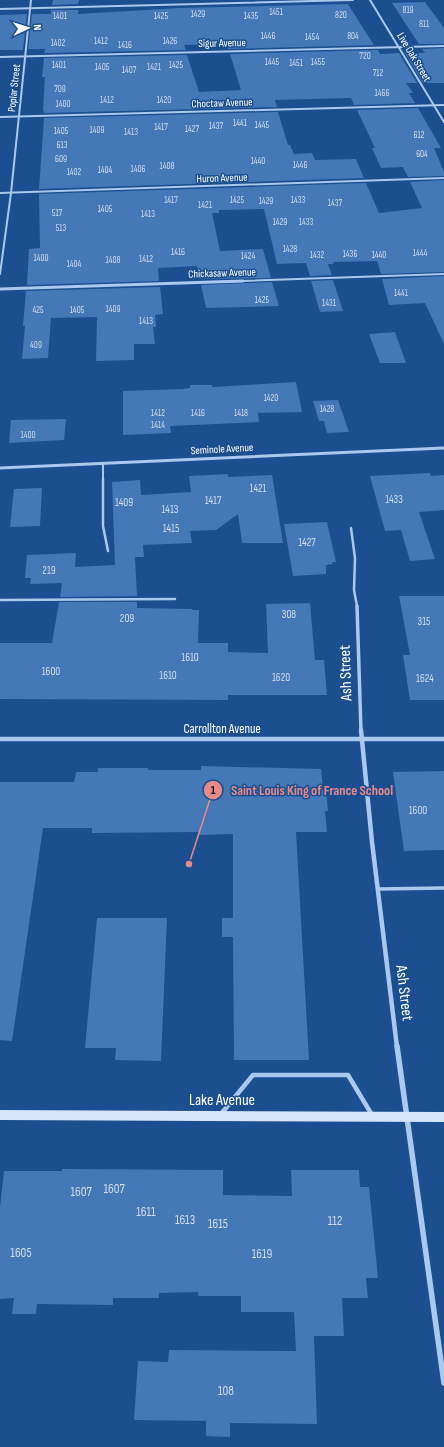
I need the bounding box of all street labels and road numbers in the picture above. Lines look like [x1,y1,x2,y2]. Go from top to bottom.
street label: Live Oak Street [394,30,434,85]
street label: Sigur Avenue [198,36,246,50]
street label: Poplar Street [5,63,23,113]
street label: Choctaw Avenue [191,95,253,111]
street label: Huron Avenue [196,171,248,185]
street label: Chickasaw Avenue [188,265,256,281]
street label: Seminole Avenue [190,441,254,457]
street label: Ash Street [336,645,357,702]
street label: Carrollton Avenue [183,721,261,737]
street label: Ash Street [391,963,417,1022]
street label: Lake Avenue [189,1091,255,1110]

